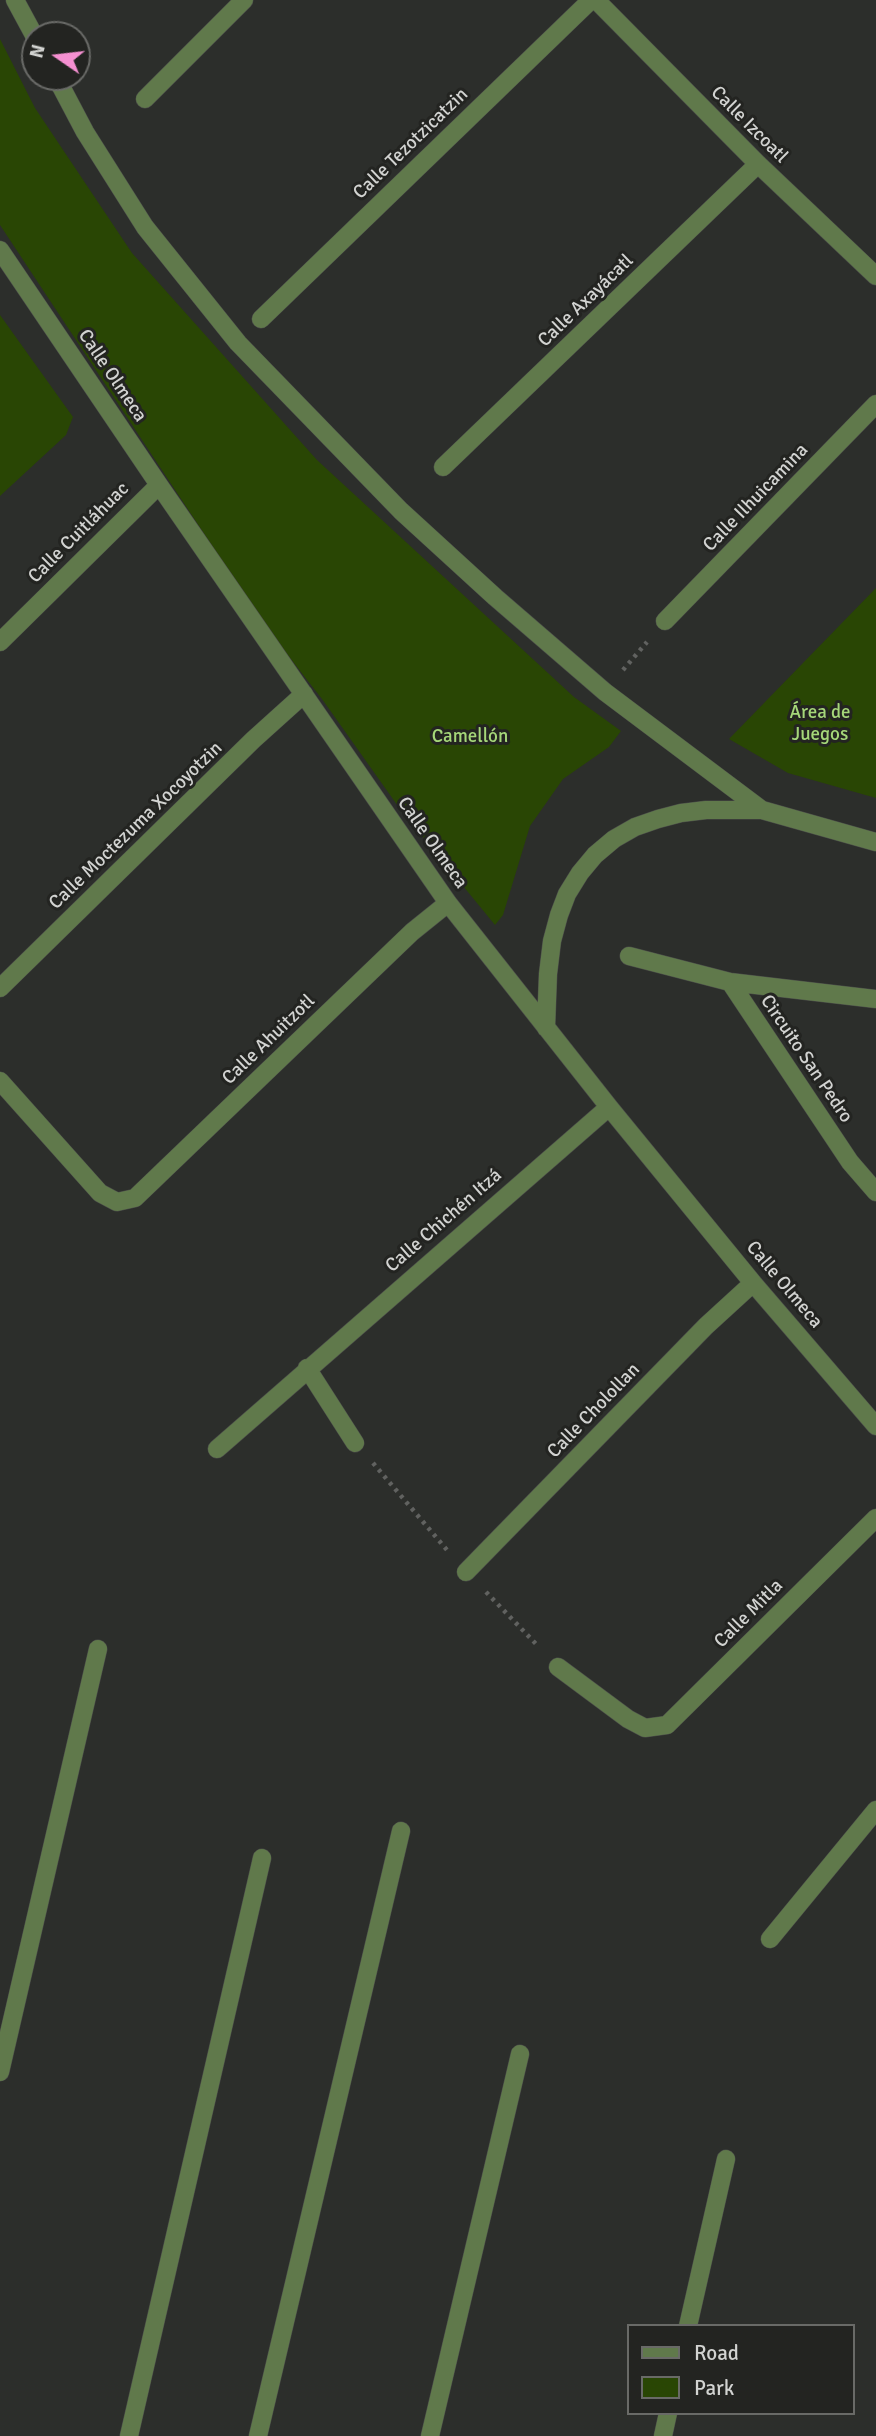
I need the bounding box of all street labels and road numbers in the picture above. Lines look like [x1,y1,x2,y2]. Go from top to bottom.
street label: Calle Izcoatl [706,82,792,168]
street label: Calle Tezotzicatzin [349,84,473,204]
street label: Calle Axayácatl [534,250,638,352]
street label: Calle Olmeca [73,325,151,427]
street label: Calle Ilhuicamina [699,439,813,557]
street label: Calle Cuitláhuac [24,478,134,588]
street label: Calle Moctezuma Xocoyotzin [45,737,227,915]
street label: Calle Olmeca [392,793,472,893]
street label: Calle Ahuitzotl [218,990,320,1090]
street label: Circuito San Pedro [755,991,857,1127]
street label: Calle Chichén Itzá [381,1164,507,1278]
street label: Calle Olmeca [741,1237,827,1333]
street label: Calle Cholollan [543,1359,645,1463]
street label: Calle Mitla [710,1575,788,1653]

